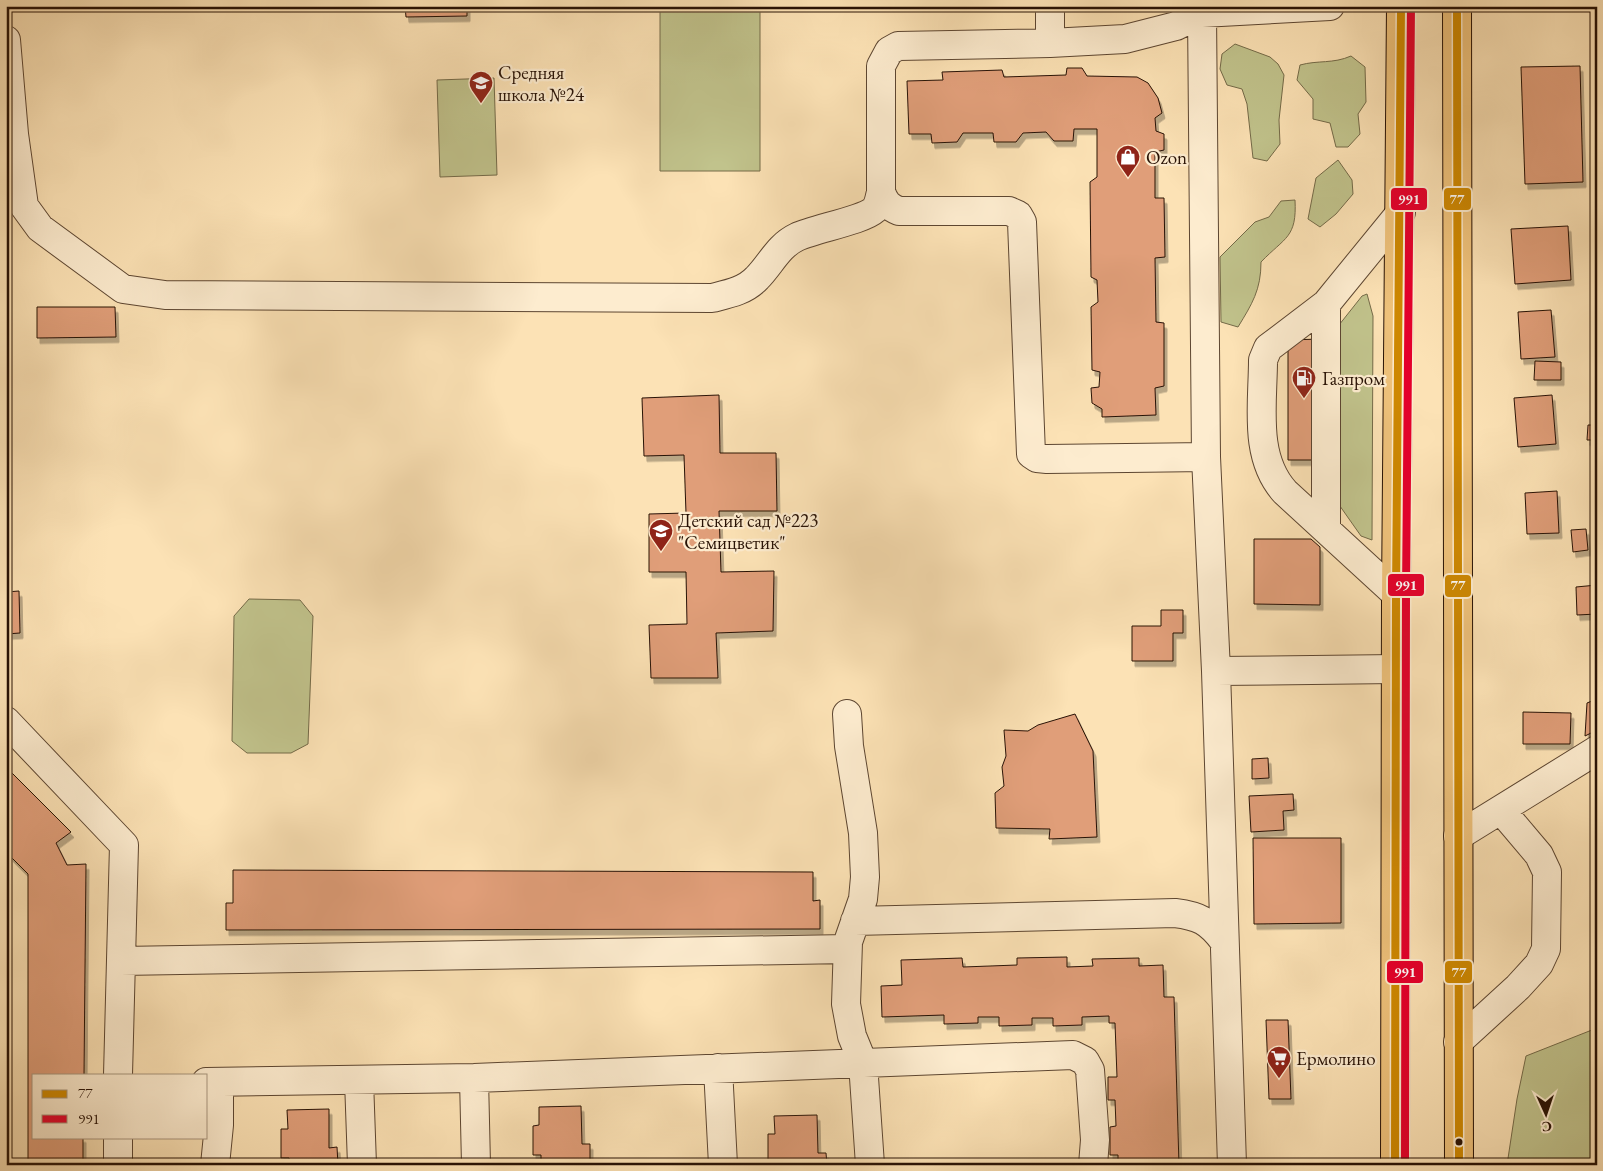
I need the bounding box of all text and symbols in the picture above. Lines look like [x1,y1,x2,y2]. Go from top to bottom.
place label: Средняя школа №24 [498,60,585,107]
school or university icon: Средняя школа №24 [468,70,494,104]
shop icon: Ozon [1115,144,1141,178]
place label: Ozon [1146,145,1187,170]
line badge: 991 [1390,187,1428,211]
line badge: 77 [1443,187,1472,211]
text: 991 [1398,190,1420,208]
text: 77 [1450,190,1465,208]
fuel station icon: Газпром [1291,365,1317,399]
place label: Газпром [1322,366,1385,391]
place label: Детский сад №223 "Семицветик" [678,508,818,555]
school or university icon: Детский сад №223 "Семицветик" [648,518,674,552]
line badge: 991 [1387,573,1425,597]
line badge: 77 [1444,574,1472,598]
text: 991 [1395,576,1417,594]
text: 77 [1451,576,1466,594]
line badge: 991 [1386,960,1424,984]
line badge: 77 [1444,960,1473,984]
text: 991 [1394,963,1416,981]
text: 77 [1452,963,1467,981]
supermarket icon: Ермолино [1266,1045,1292,1079]
place label: Ермолино [1296,1046,1376,1071]
legend [32,1074,208,1138]
text: 77 [78,1083,93,1102]
north arrow [1520,1088,1570,1138]
text: 991 [78,1109,100,1128]
text: С [1541,1118,1552,1136]
unlabelled marker [1454,1137,1464,1147]

